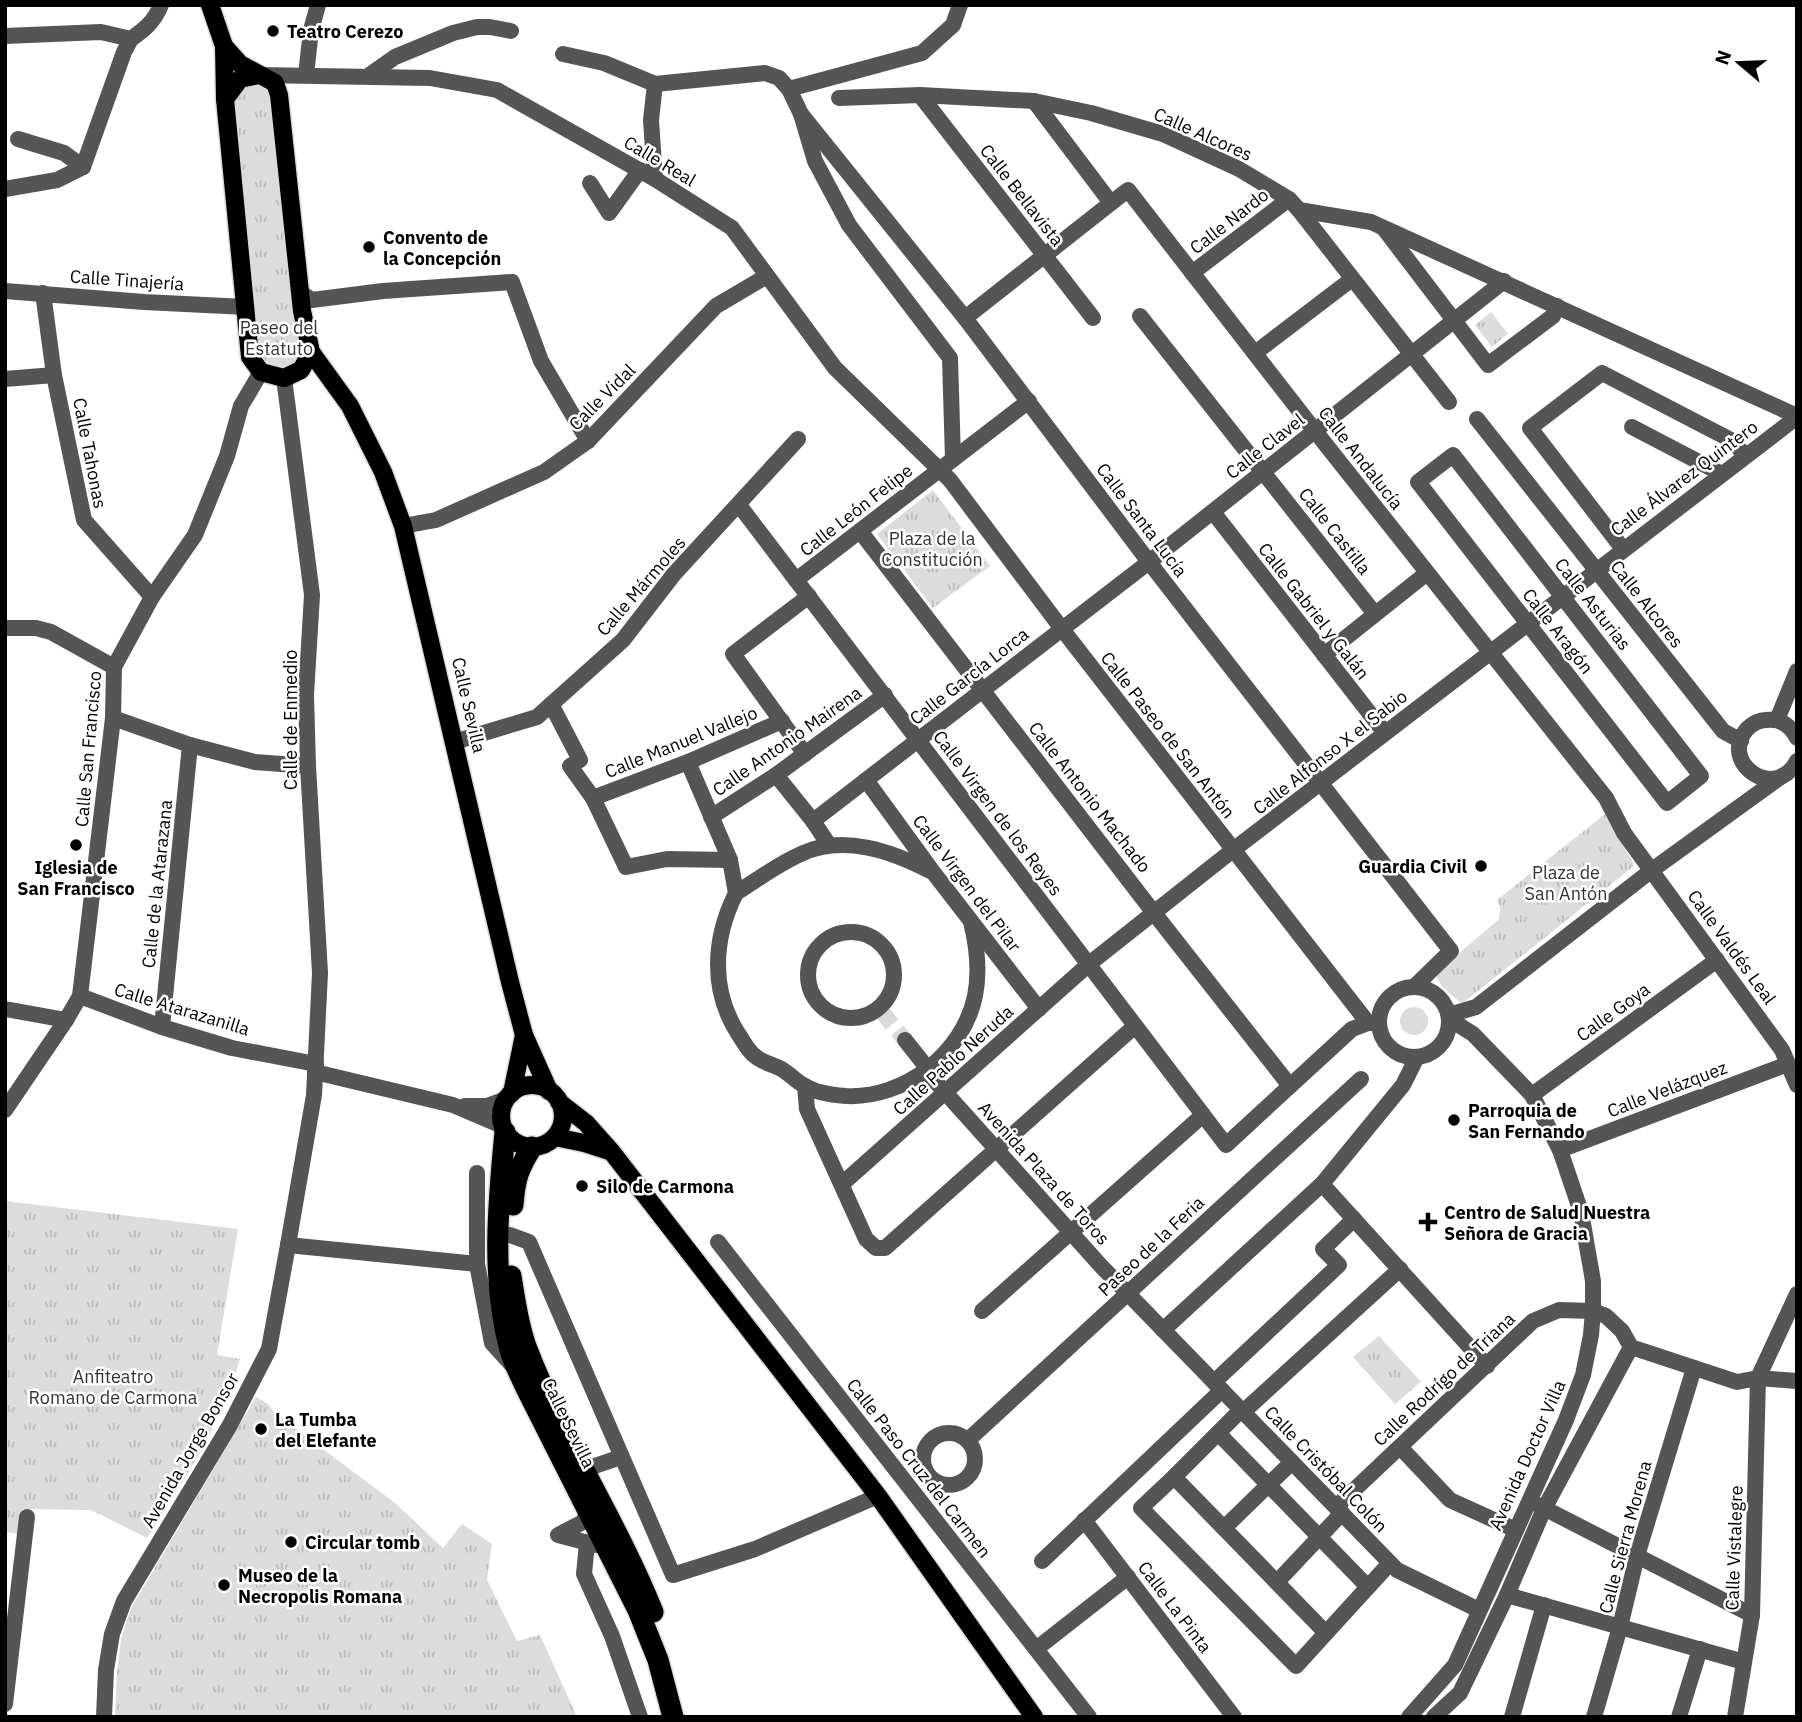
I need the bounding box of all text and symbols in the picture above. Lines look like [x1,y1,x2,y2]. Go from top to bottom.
place label: Teatro Cerezo [287,20,403,43]
marker: Teatro Cerezo [265,23,281,39]
north arrow [1704,28,1774,98]
text: N [1709,47,1737,68]
street label: Calle Alcores [1150,102,1256,166]
street label: Calle Real [620,130,700,192]
street label: Calle Bellavista [975,139,1069,251]
street label: Calle Nardo [1185,183,1273,259]
place label: Convento de la Concepción [383,226,501,270]
marker: Convento de la Concepción [361,239,377,255]
street label: Calle Tinajería [69,265,185,295]
park label: Paseo del Estatuto [240,316,318,360]
street label: Calle Vidal [564,359,640,435]
street label: Calle Tahonas [68,396,112,510]
street label: Calle Andalucía [1314,402,1409,515]
street label: Calle Clavel [1221,408,1309,484]
street label: Calle Álvarez Quintero [1606,415,1762,541]
street label: Calle Santa Lucía [1091,458,1193,582]
street label: Calle León Felipe [795,459,917,561]
street label: Calle Castilla [1294,483,1376,579]
park label: Plaza de la Constitución [881,527,983,571]
street label: Calle Mármoles [591,531,691,641]
street label: Calle Gabriel y Galán [1253,538,1375,684]
street label: Calle Asturias [1550,553,1636,655]
street label: Calle Alcores [1606,555,1688,653]
street label: Calle Aragón [1518,584,1598,678]
street label: Calle García Lorca [905,622,1033,730]
street label: Calle Paseo de San Antón [1096,647,1240,823]
street label: Calle de Enmedio [279,650,302,790]
street label: Calle Sevilla [447,655,491,755]
street label: Calle San Francisco [70,670,106,828]
street label: Calle Antonio Mairena [708,681,866,801]
street label: Calle Alfonso X el Sabio [1248,685,1412,819]
street label: Calle Manuel Vallejo [601,701,761,783]
street label: Calle Antonio Machado [1024,717,1156,877]
street label: Calle Virgen de los Reyes [928,726,1068,900]
street label: Calle de la Atarazana [137,798,177,969]
street label: Calle Virgen del Pilar [908,810,1026,957]
marker: Iglesia de San Francisco [68,837,84,853]
place label: Guardia Civil [1358,855,1468,878]
place label: Iglesia de San Francisco [17,856,135,900]
marker: Guardia Civil [1473,858,1489,874]
park label: Plaza de San Antón [1525,861,1607,905]
street label: Calle Valdés Leal [1683,885,1781,1009]
street label: Calle Goya [1572,977,1655,1046]
street label: Calle Atarazanilla [112,978,253,1041]
street label: Calle Pablo Neruda [888,1000,1018,1120]
street label: Calle Velázquez [1604,1056,1730,1122]
street label: Avenida Plaza de Toros [973,1096,1115,1250]
place label: Parroquia de San Fernando [1468,1099,1585,1143]
marker: Parroquia de San Fernando [1446,1112,1462,1128]
place label: Silo de Carmona [596,1175,734,1198]
marker: Silo de Carmona [574,1178,590,1194]
street label: Paseo de la Feria [1093,1191,1209,1301]
place label: Centro de Salud Nuestra Señora de Gracia [1444,1201,1650,1245]
marker: Centro de Salud Nuestra Señora de Gracia [1418,1212,1438,1232]
street label: Calle Rodrígo de Triana [1368,1307,1520,1451]
park label: Anfiteatro Romano de Carmona [29,1365,198,1409]
street label: Avenida Jorge Bonsor [136,1368,244,1532]
street label: Calle Sevilla [537,1374,601,1472]
street label: Calle Paso Cruz del Carmen [842,1374,996,1562]
street label: Avenida Doctor Villa [1484,1376,1571,1534]
street label: Calle Cristóbal Colón [1260,1401,1392,1537]
place label: La Tumba del Elefante [275,1408,377,1452]
marker: La Tumba del Elefante [253,1421,269,1437]
street label: Calle Sierra Morena [1594,1458,1657,1616]
street label: Calle Vistalegre [1720,1485,1748,1611]
place label: Circular tomb [305,1531,420,1554]
marker: Circular tomb [283,1534,299,1550]
street label: Calle La Pinta [1133,1557,1217,1658]
place label: Museo de la Necropolis Romana [238,1564,402,1608]
marker: Museo de la Necropolis Romana [216,1577,232,1593]

